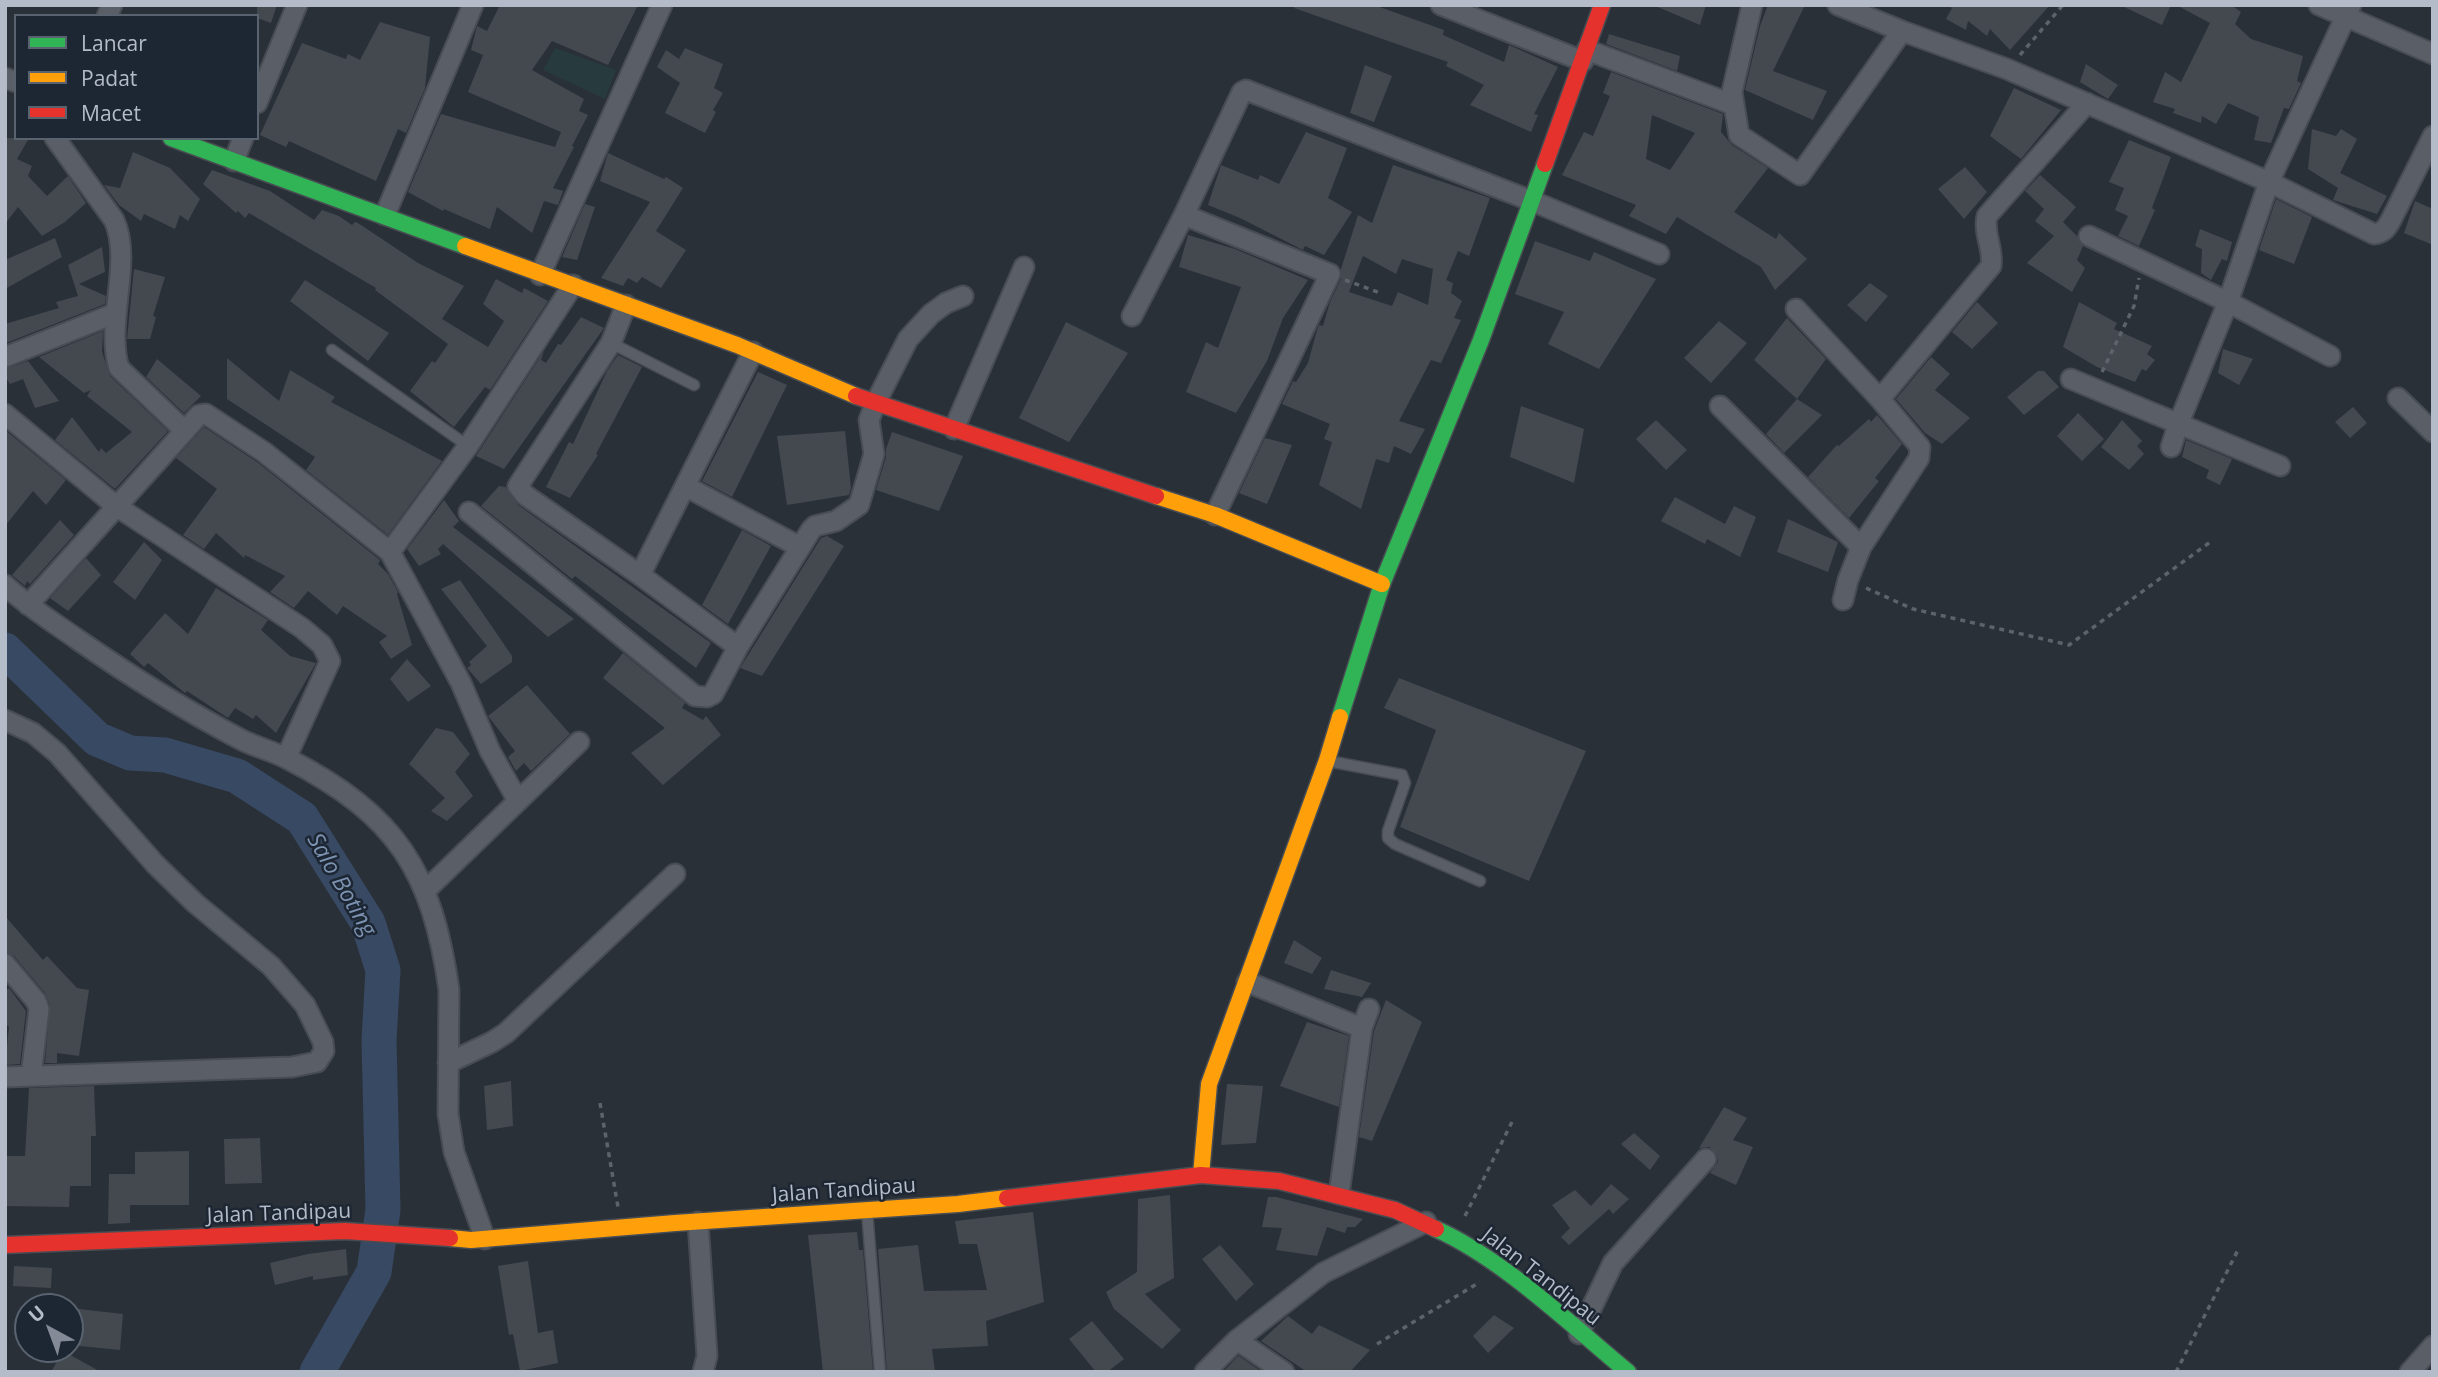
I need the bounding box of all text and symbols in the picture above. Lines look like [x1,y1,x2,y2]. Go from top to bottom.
legend [14,14,259,140]
text: Lancar [81,29,147,57]
text: Padat [81,64,137,92]
text: Macet [81,99,141,127]
water label: Salo Boting [300,828,382,942]
street label: Jalan Tandipau [771,1173,917,1209]
street label: Jalan Tandipau [206,1199,352,1229]
street label: Jalan Tandipau [1476,1223,1606,1331]
north arrow [14,1293,84,1363]
text: U [23,1299,50,1328]

